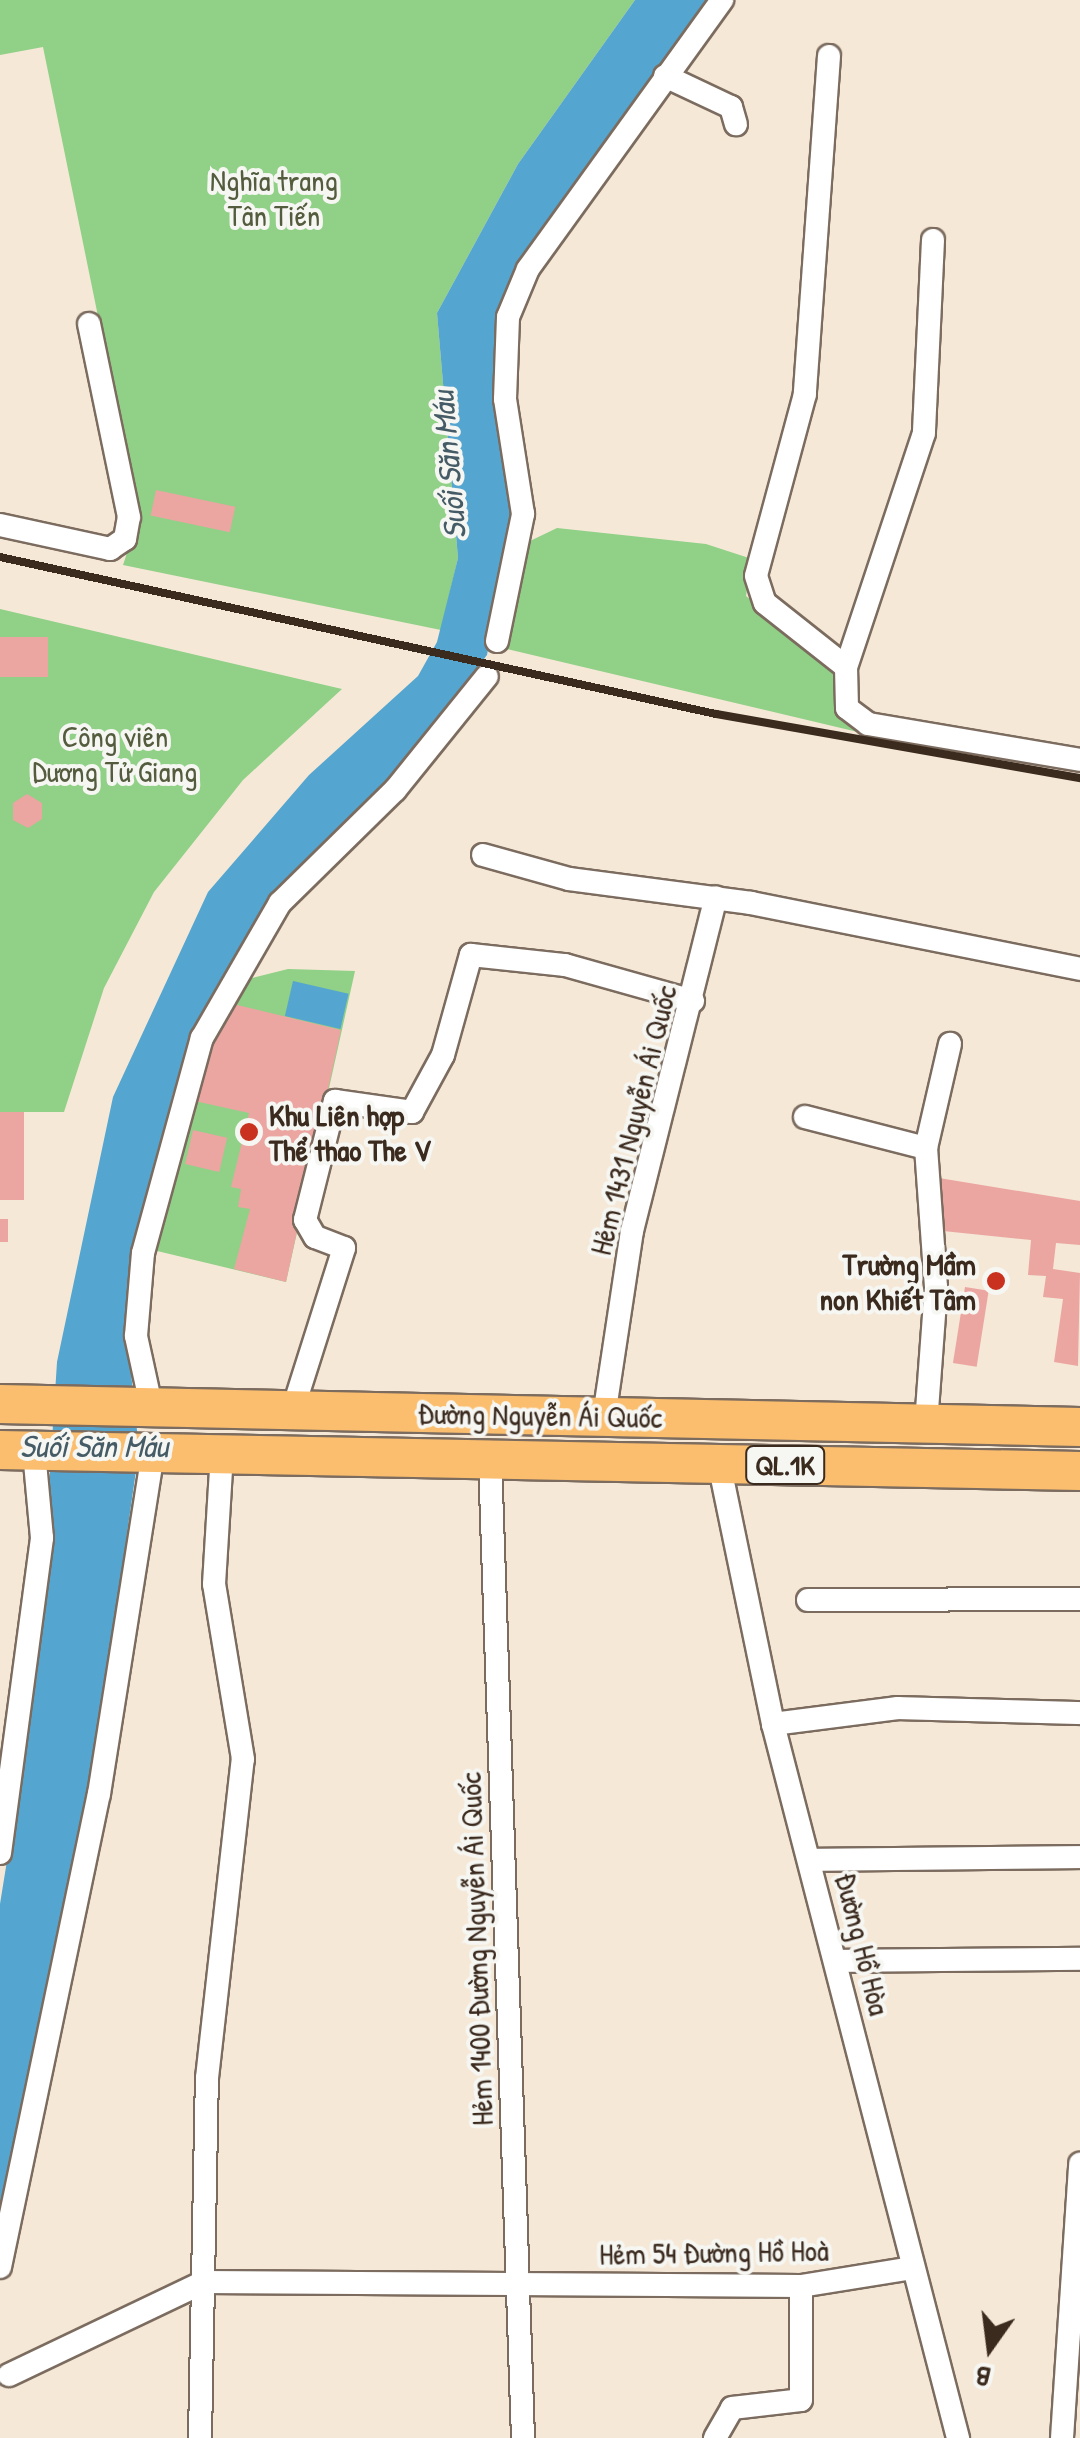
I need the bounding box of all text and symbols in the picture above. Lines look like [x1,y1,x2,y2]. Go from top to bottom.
park label: Nghĩa trang Tân Tiến [210,162,338,232]
water label: Suối Săn Máu [423,389,475,541]
park label: Công viên Dương Tử Giang [33,718,197,788]
street label: Hẻm 1431 Nguyễn Ái Quốc [582,981,684,1259]
place label: Khu Liên hợp Thể thao The V [269,1097,430,1168]
marker: Khu Liên hợp Thể thao The V [238,1121,260,1143]
place label: Trường Mầm non Khiết Tâm [820,1246,976,1316]
marker: Trường Mầm non Khiết Tâm [985,1270,1007,1292]
street label: Đường Nguyễn Ái Quốc [417,1395,663,1435]
water label: Suối Săn Máu [20,1427,168,1465]
road number: QL.1K [745,1442,825,1488]
street label: Hẻm 1400 Đường Nguyễn Ái Quốc [452,1772,500,2126]
street label: Đường Hồ Hòa [828,1869,898,2019]
street label: Hẻm 54 Đường Hồ Hoà [599,2232,829,2272]
north arrow [940,2298,1040,2398]
text: B [971,2357,994,2397]

